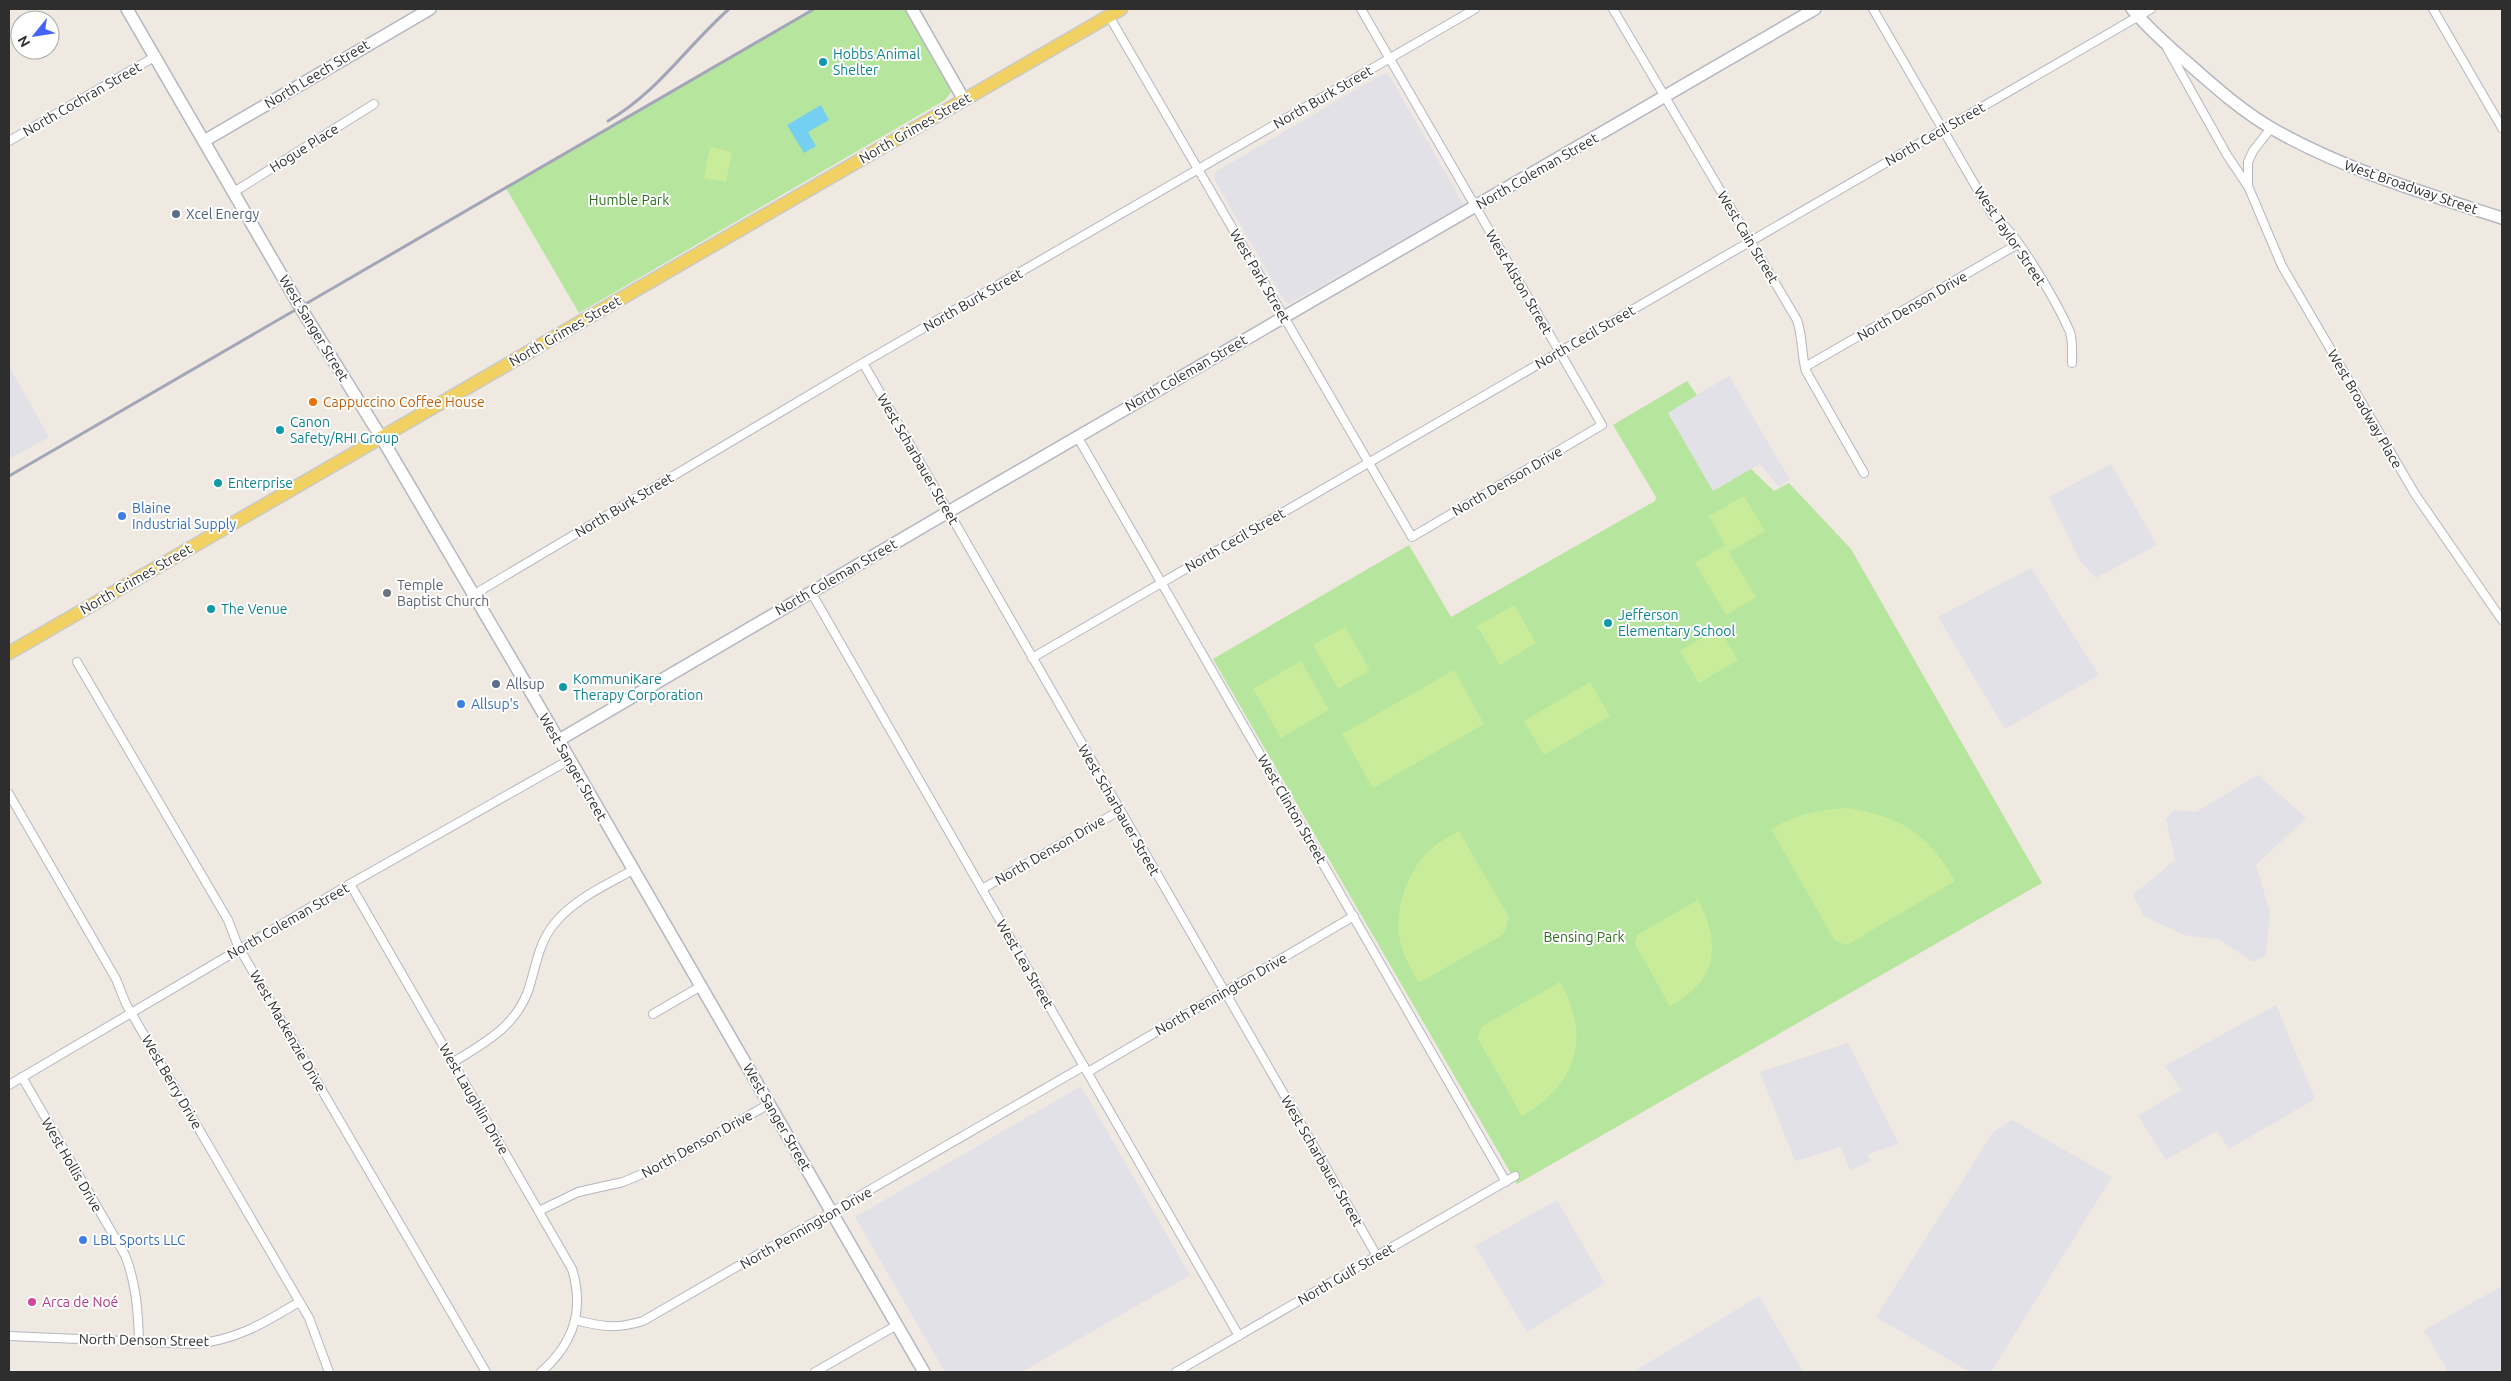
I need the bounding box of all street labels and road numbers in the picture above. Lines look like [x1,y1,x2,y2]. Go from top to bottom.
street label: North Leech Street [262,36,373,112]
street label: North Cochran Street [20,58,145,139]
street label: North Burk Street [1271,62,1376,132]
street label: North Grimes Street [856,89,974,167]
street label: North Cecil Street [1882,99,1988,169]
street label: Hogue Place [267,120,341,176]
street label: North Coleman Street [1473,129,1601,212]
street label: West Broadway Street [2342,157,2480,218]
street label: West Taylor Street [1971,183,2049,289]
street label: West Cain Street [1714,188,1782,286]
street label: West Park Street [1227,226,1294,326]
street label: West Alston Street [1483,227,1556,338]
street label: North Burk Street [921,265,1026,335]
street label: North Denson Drive [1854,268,1970,344]
street label: West Sanger Street [276,272,352,384]
street label: North Grimes Street [506,292,624,370]
street label: North Cecil Street [1532,302,1638,372]
street label: North Coleman Street [1122,331,1250,414]
street label: West Broadway Place [2324,347,2406,471]
street label: West Scharbauer Street [874,391,962,528]
street label: North Denson Drive [1449,443,1565,519]
street label: North Burk Street [572,469,676,541]
street label: North Cecil Street [1182,505,1288,575]
street label: North Coleman Street [772,535,900,618]
street label: North Grimes Street [77,540,195,618]
street label: West Sanger Street [536,711,610,824]
street label: West Scharbauer Street [1075,742,1163,879]
street label: West Clinton Street [1254,752,1330,867]
street label: North Denson Drive [992,812,1108,888]
street label: North Coleman Street [224,879,352,962]
street label: West Lea Street [993,917,1057,1012]
street label: North Pennington Drive [1152,950,1290,1038]
street label: West Mackenzie Drive [247,967,329,1095]
street label: West Berry Drive [139,1032,205,1132]
street label: West Laughlin Drive [436,1041,512,1157]
street label: West Sanger Street [740,1061,814,1174]
street label: West Scharbauer Street [1278,1093,1366,1230]
street label: North Denson Drive [639,1107,755,1181]
street label: West Hollis Drive [38,1115,106,1215]
street label: North Pennington Drive [737,1184,875,1272]
street label: North Gulf Street [1295,1240,1398,1308]
street label: North Denson Street [79,1331,210,1349]

